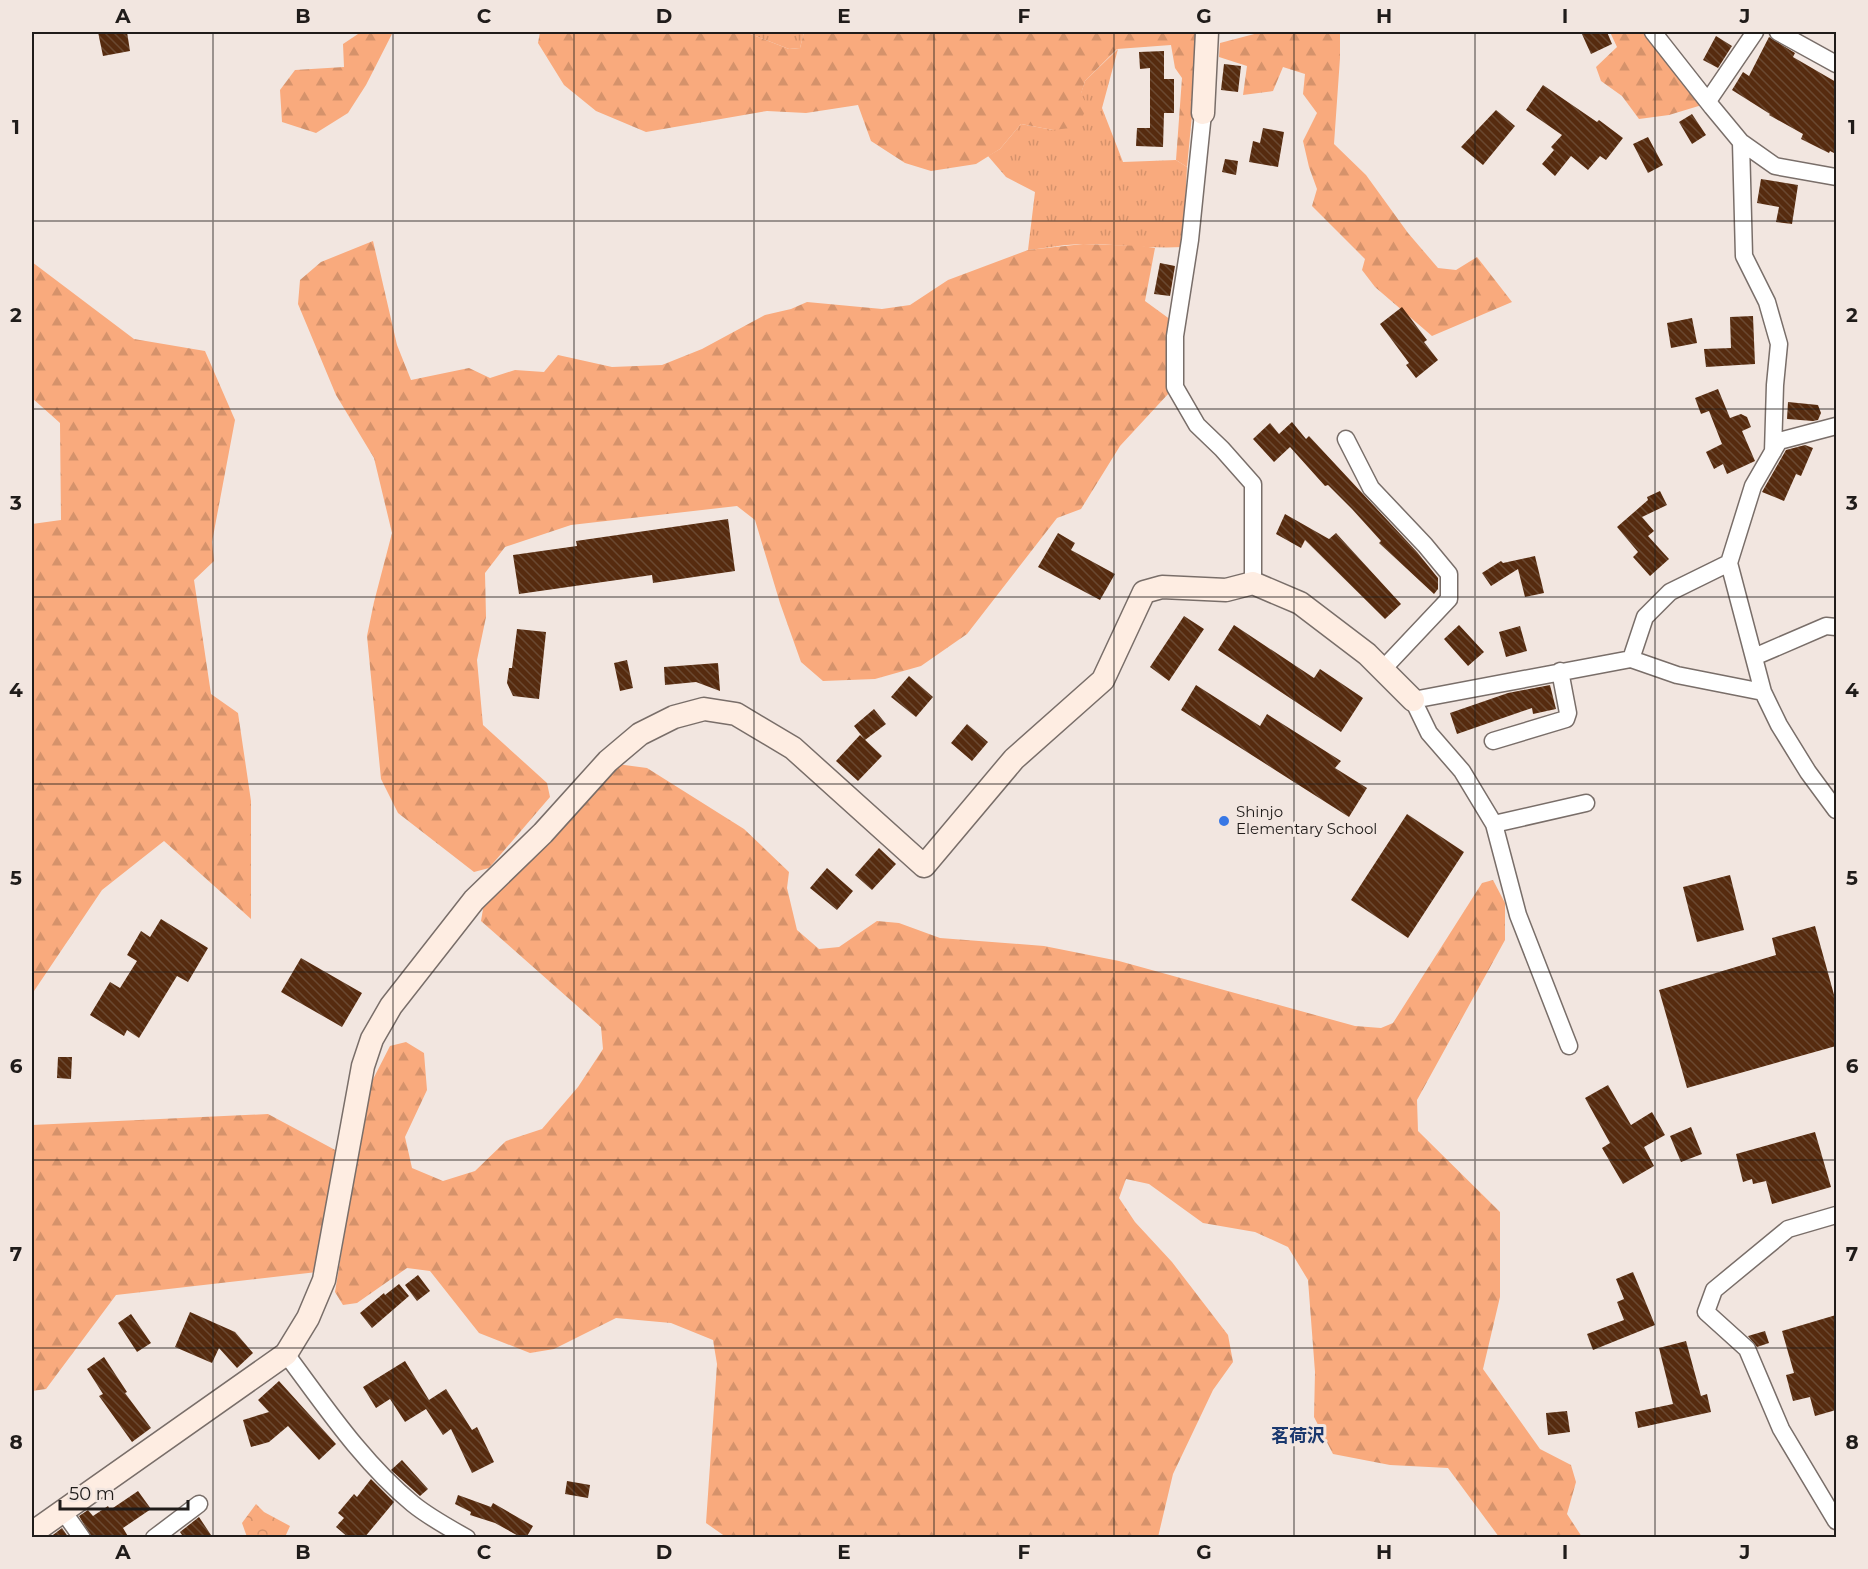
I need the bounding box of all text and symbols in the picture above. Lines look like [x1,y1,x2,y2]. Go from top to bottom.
text: A [114,4,131,28]
text: B [295,4,311,28]
text: C [477,4,492,28]
text: D [656,4,672,28]
text: E [837,4,851,28]
text: F [1018,4,1031,28]
text: G [1196,4,1212,28]
text: H [1376,4,1392,28]
text: I [1562,4,1568,28]
text: J [1739,4,1750,28]
text: 1 [12,115,20,139]
text: 1 [1848,115,1856,139]
text: 2 [10,303,22,327]
text: 2 [1846,303,1858,327]
text: 3 [9,491,22,515]
text: 3 [1845,491,1858,515]
text: 4 [9,678,23,702]
text: 4 [1845,678,1859,702]
place label: Shinjo Elementary School [1236,802,1377,838]
marker: Shinjo Elementary School [1217,814,1231,828]
text: 5 [10,866,22,890]
text: 5 [1846,866,1858,890]
text: 6 [10,1054,23,1078]
text: 6 [1846,1054,1859,1078]
text: 7 [10,1242,22,1266]
text: 7 [1846,1242,1858,1266]
district label: 茗荷沢 [1271,1425,1325,1447]
text: 8 [9,1430,23,1454]
text: 8 [1845,1430,1859,1454]
scale bar [60,1473,188,1511]
text: 50 m [69,1483,115,1505]
text: A [114,1540,131,1564]
text: B [295,1540,311,1564]
text: C [477,1540,492,1564]
text: D [656,1540,672,1564]
text: E [837,1540,851,1564]
text: F [1018,1540,1031,1564]
text: G [1196,1540,1212,1564]
text: H [1376,1540,1392,1564]
text: I [1562,1540,1568,1564]
text: J [1739,1540,1750,1564]

